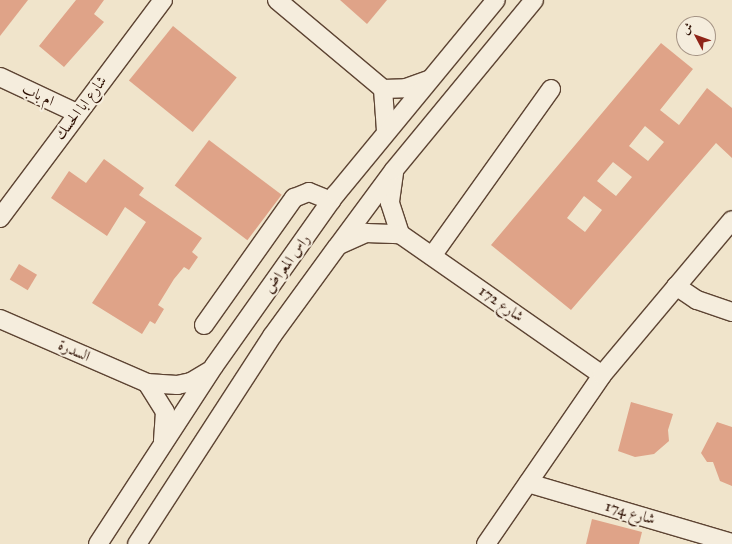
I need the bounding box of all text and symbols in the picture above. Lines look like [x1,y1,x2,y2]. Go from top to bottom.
north arrow [676,16,716,56]
text: ش [679,20,696,37]
street label: شارع ابا الحسك [51,72,111,144]
street label: ام باب [19,80,57,110]
street label: راس المعراض [260,231,314,297]
street label: شارع 172 [475,282,527,326]
street label: السدرة [55,336,93,366]
street label: شارع 174 [603,497,657,529]

